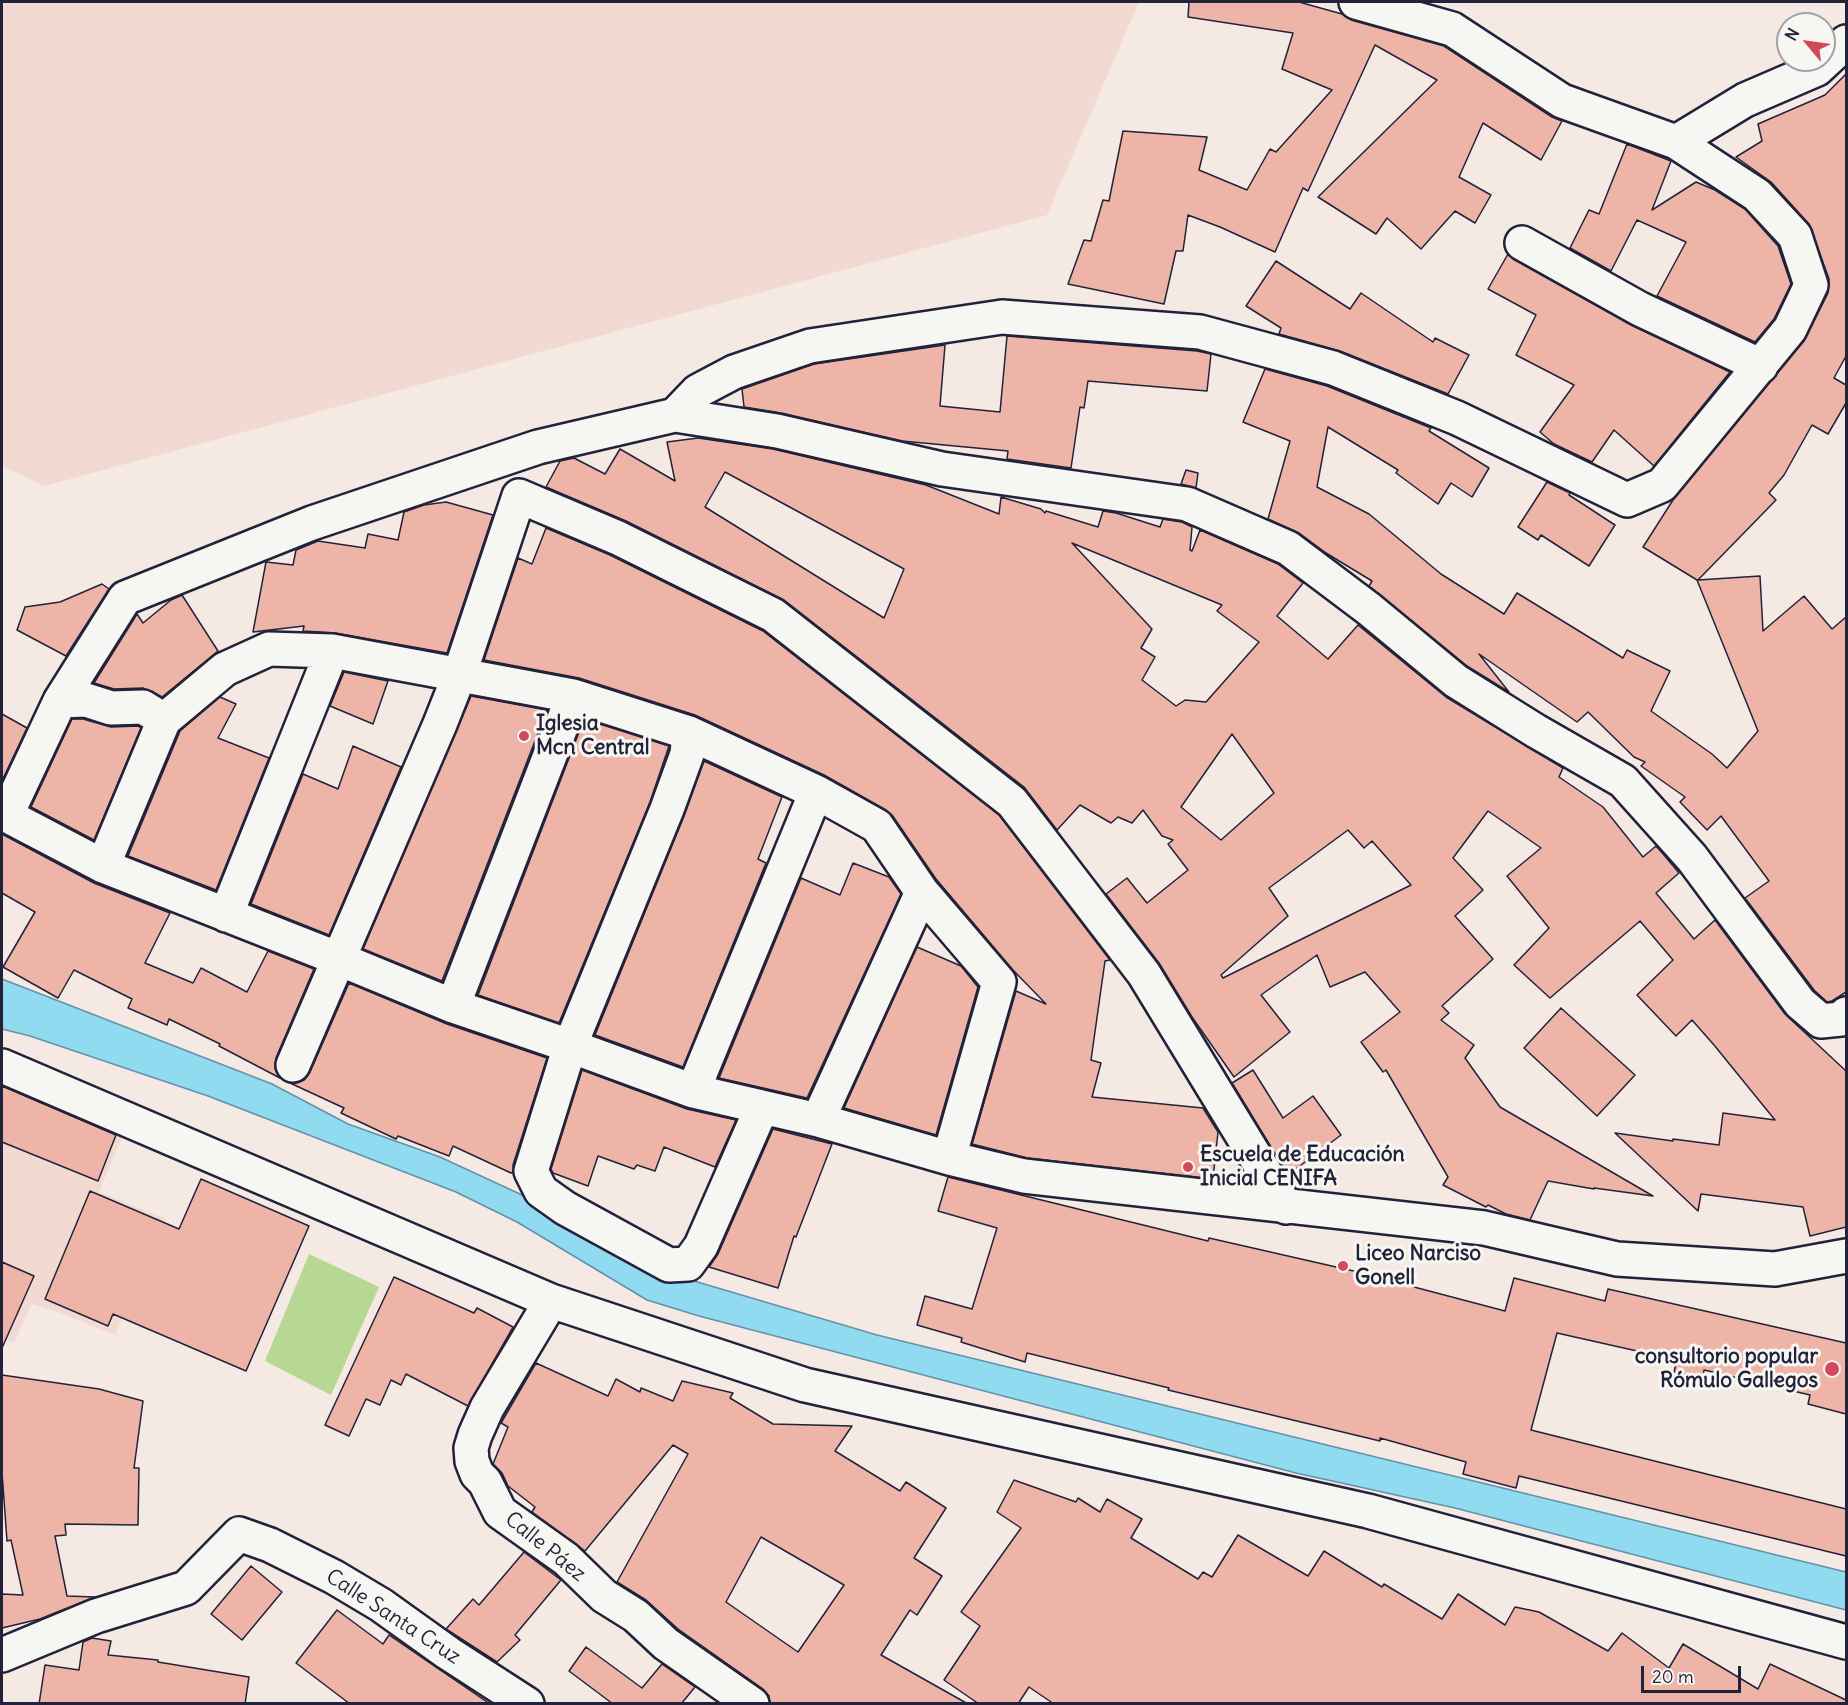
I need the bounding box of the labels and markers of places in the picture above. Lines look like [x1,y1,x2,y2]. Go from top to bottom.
place label: Iglesia Mcn Central [536,711,649,761]
marker: Iglesia Mcn Central [517,729,531,743]
place label: Escuela de Educación Inicial CENIFA [1200,1142,1405,1192]
marker: Escuela de Educación Inicial CENIFA [1181,1160,1195,1174]
place label: Liceo Narciso Gonell [1355,1241,1481,1291]
marker: Liceo Narciso Gonell [1336,1259,1350,1273]
place label: consultorio popular Rómulo Gallegos [1635,1344,1818,1394]
marker: consultorio popular Rómulo Gallegos [1823,1360,1841,1378]

